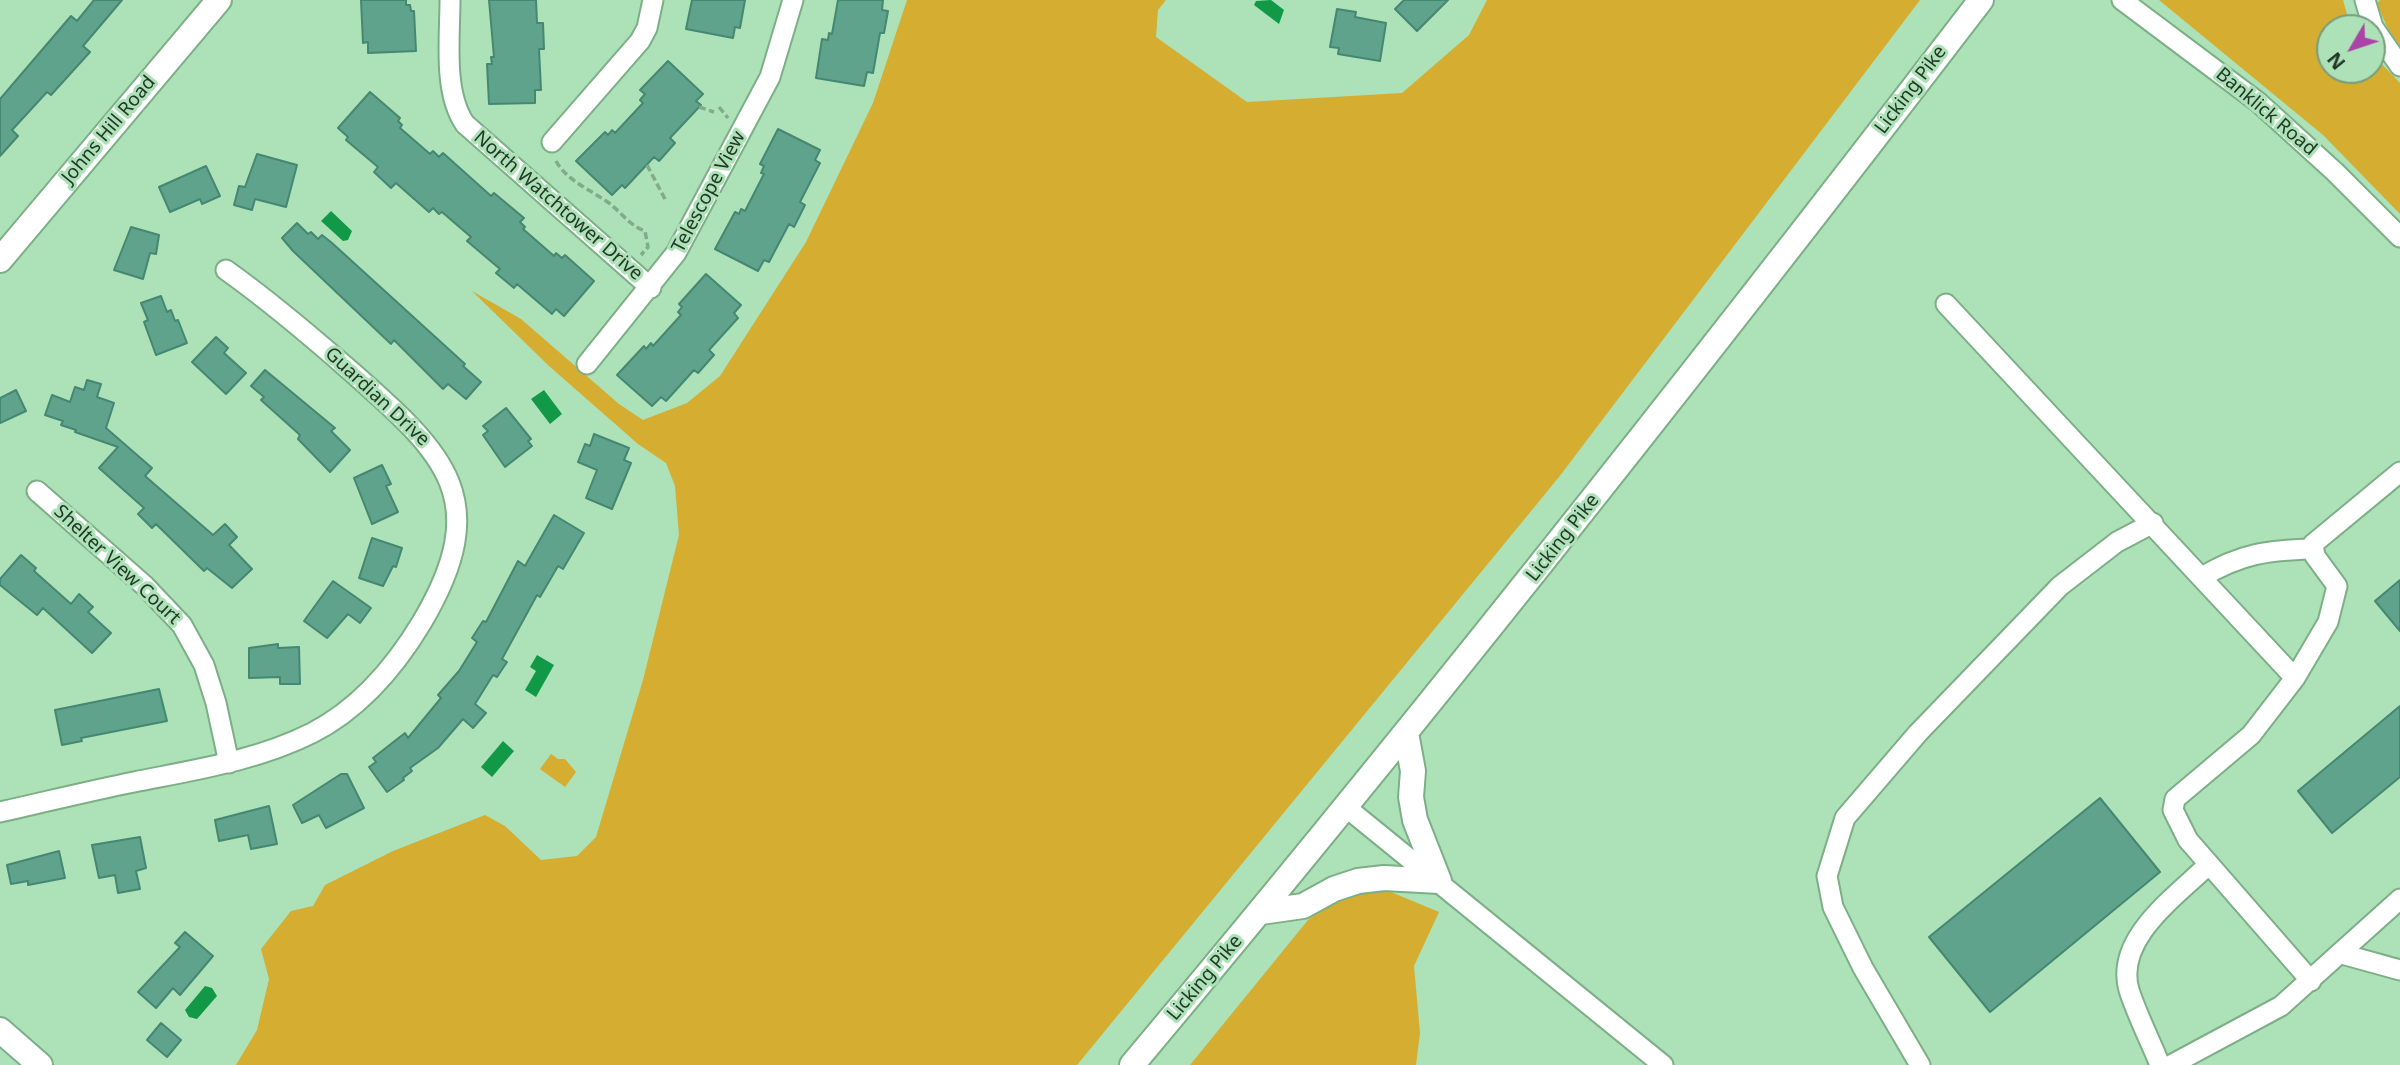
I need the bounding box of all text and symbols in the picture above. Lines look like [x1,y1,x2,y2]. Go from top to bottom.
north arrow [2316,14,2386,84]
street label: Licking Pike [1870,41,1952,139]
text: N [2321,47,2351,75]
street label: Banklick Road [2211,63,2321,161]
street label: Johns Hill Road [57,72,161,188]
street label: North Watchtower Drive [469,126,647,286]
street label: Telescope View [667,127,751,257]
street label: Guardian Drive [320,343,434,451]
street label: Licking Pike [1522,490,1604,586]
street label: Shelter View Court [49,501,185,629]
street label: Licking Pike [1163,931,1247,1025]

